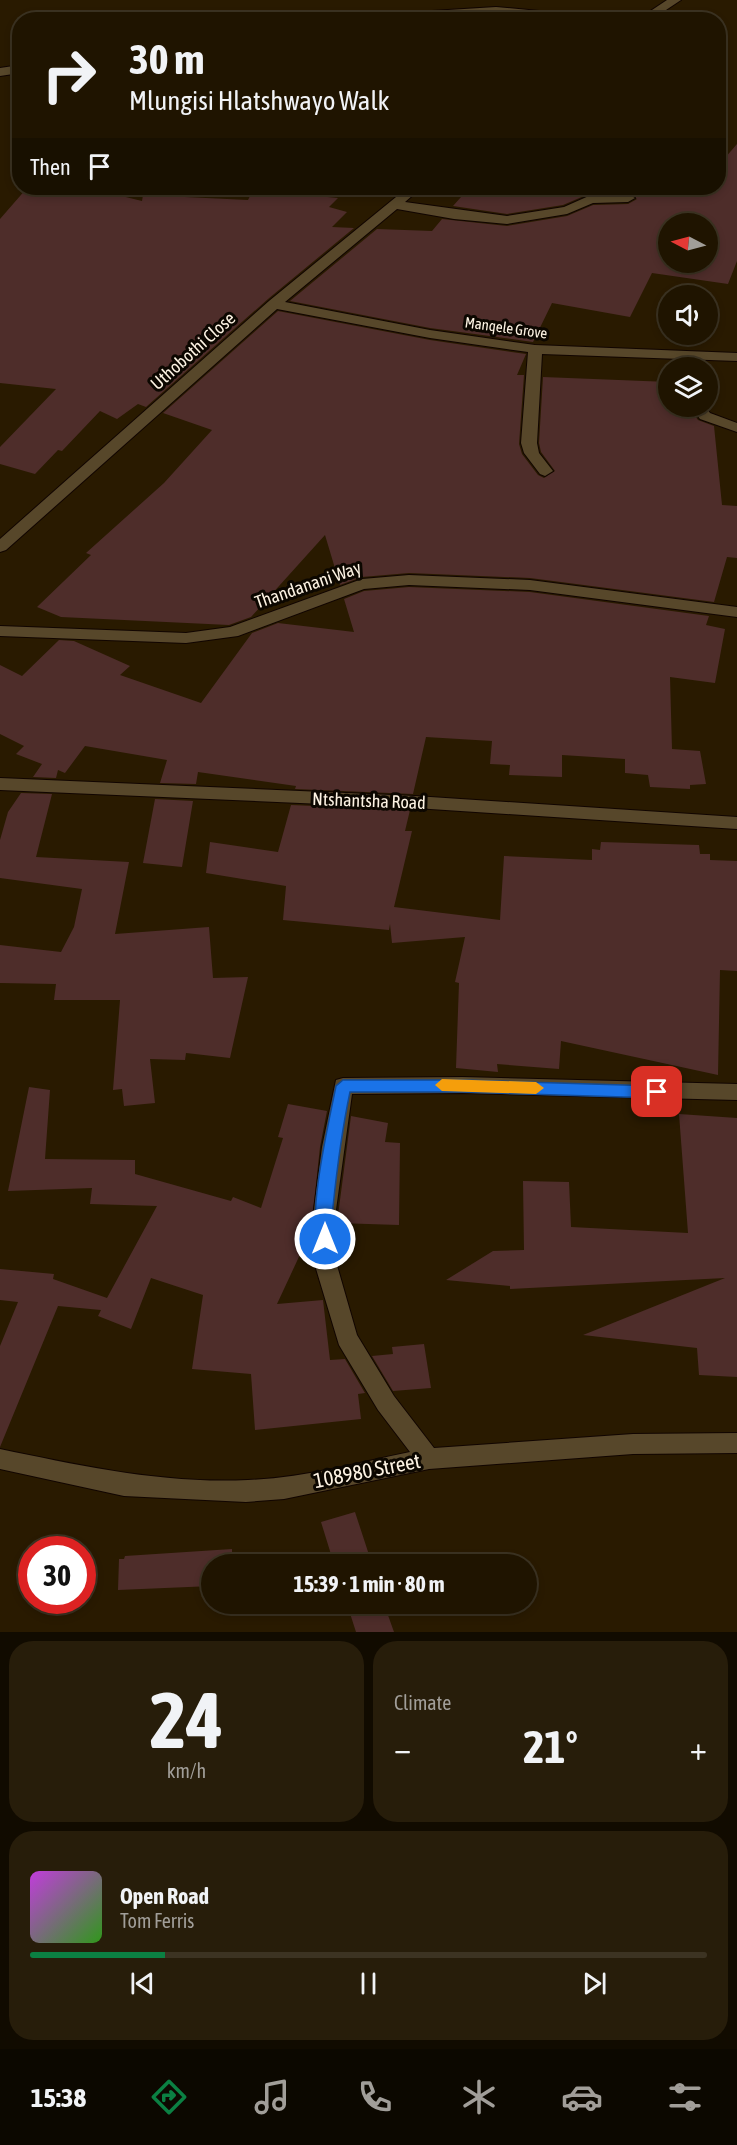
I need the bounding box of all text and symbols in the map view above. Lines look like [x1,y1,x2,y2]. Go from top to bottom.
text: 30 m [129,35,204,83]
icon: right [30,36,108,114]
text: Mlungisi Hlatshwayo Walk [129,85,389,116]
icon: arrive [83,150,116,183]
text: Then [30,154,71,180]
north arrow [658,213,718,273]
map controls [658,213,718,417]
button: sound [658,285,718,345]
street label: Uthobothi Close [146,307,239,394]
street label: Manqele Grove [464,313,549,342]
button: layers [658,357,718,417]
street label: Thandanani Way [252,557,364,613]
street label: Ntshantsha Road [312,788,426,813]
pin [631,1066,682,1117]
icon: arrive [640,1075,673,1108]
position arrow [293,1207,357,1271]
street label: 108980 Street [311,1448,422,1492]
speed limit sign: 30 [18,1536,96,1614]
text: 15:39 · 1 min · 80 m [293,1571,445,1597]
text: 24 [150,1675,223,1765]
text: Climate [394,1691,451,1714]
text: 21° [523,1721,578,1773]
text: − [394,1729,411,1767]
text: + [690,1729,707,1767]
text: km/h [167,1759,206,1782]
text: Open Road [120,1883,209,1909]
text: Tom Ferris [120,1909,194,1932]
icon: previous [126,1967,159,2000]
icon: pause [352,1967,385,2000]
icon: next [578,1967,611,2000]
icon: directions [148,2076,190,2118]
icon: music [251,2076,293,2118]
icon: phone [354,2076,396,2118]
icon: climate [458,2076,500,2118]
icon: car [561,2076,603,2118]
icon: filters [664,2076,706,2118]
text: 15:38 [31,2082,86,2113]

